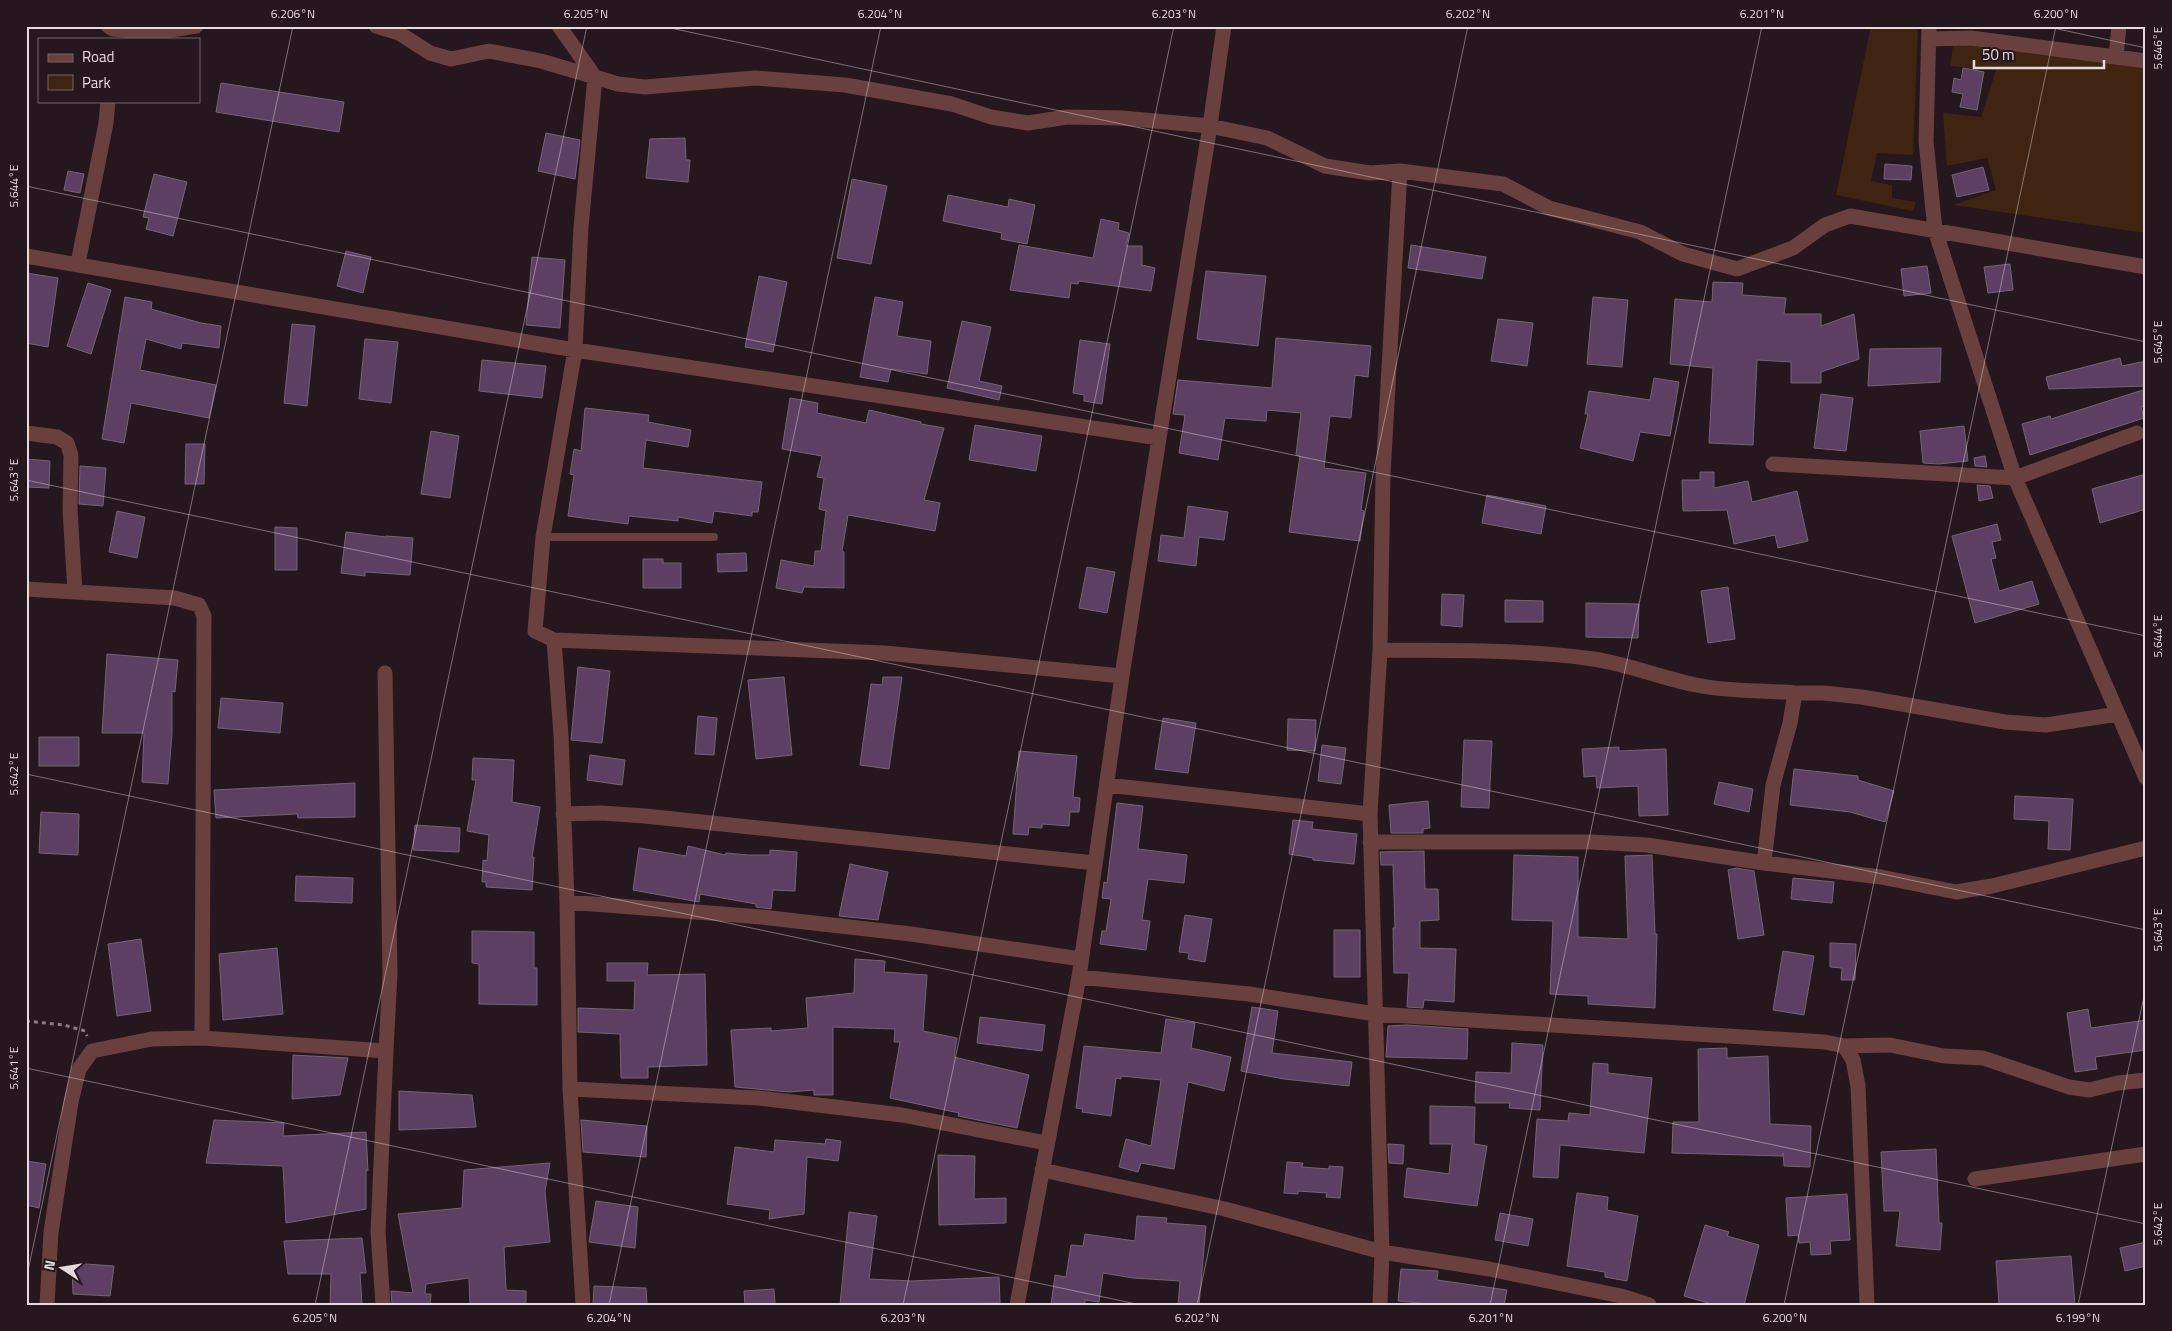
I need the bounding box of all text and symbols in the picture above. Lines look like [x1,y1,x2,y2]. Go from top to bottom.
text: 6.206°N [271,4,315,23]
text: 6.205°N [564,4,608,23]
text: 6.204°N [858,4,902,23]
text: 6.203°N [1152,4,1196,23]
text: 6.202°N [1446,4,1490,23]
text: 6.201°N [1740,4,1784,23]
text: 6.200°N [2034,4,2078,23]
text: 5.646°E [2148,26,2167,69]
legend [38,38,200,102]
scale bar [1974,38,2104,70]
text: 50 m [1982,43,2015,66]
text: Road [82,45,114,68]
text: Park [82,71,111,94]
text: 5.644°E [4,164,23,207]
text: 5.645°E [2148,320,2167,363]
text: 5.643°E [4,458,23,501]
text: 5.644°E [2148,614,2167,657]
text: 5.642°E [4,752,23,795]
text: 5.643°E [2148,908,2167,951]
text: 5.641°E [4,1046,23,1089]
text: 5.642°E [2148,1202,2167,1245]
north arrow [38,1244,88,1294]
text: N [38,1258,60,1272]
text: 6.205°N [293,1308,337,1327]
text: 6.204°N [587,1308,631,1327]
text: 6.203°N [881,1308,925,1327]
text: 6.202°N [1175,1308,1219,1327]
text: 6.201°N [1469,1308,1513,1327]
text: 6.200°N [1763,1308,1807,1327]
text: 6.199°N [2056,1308,2100,1327]

